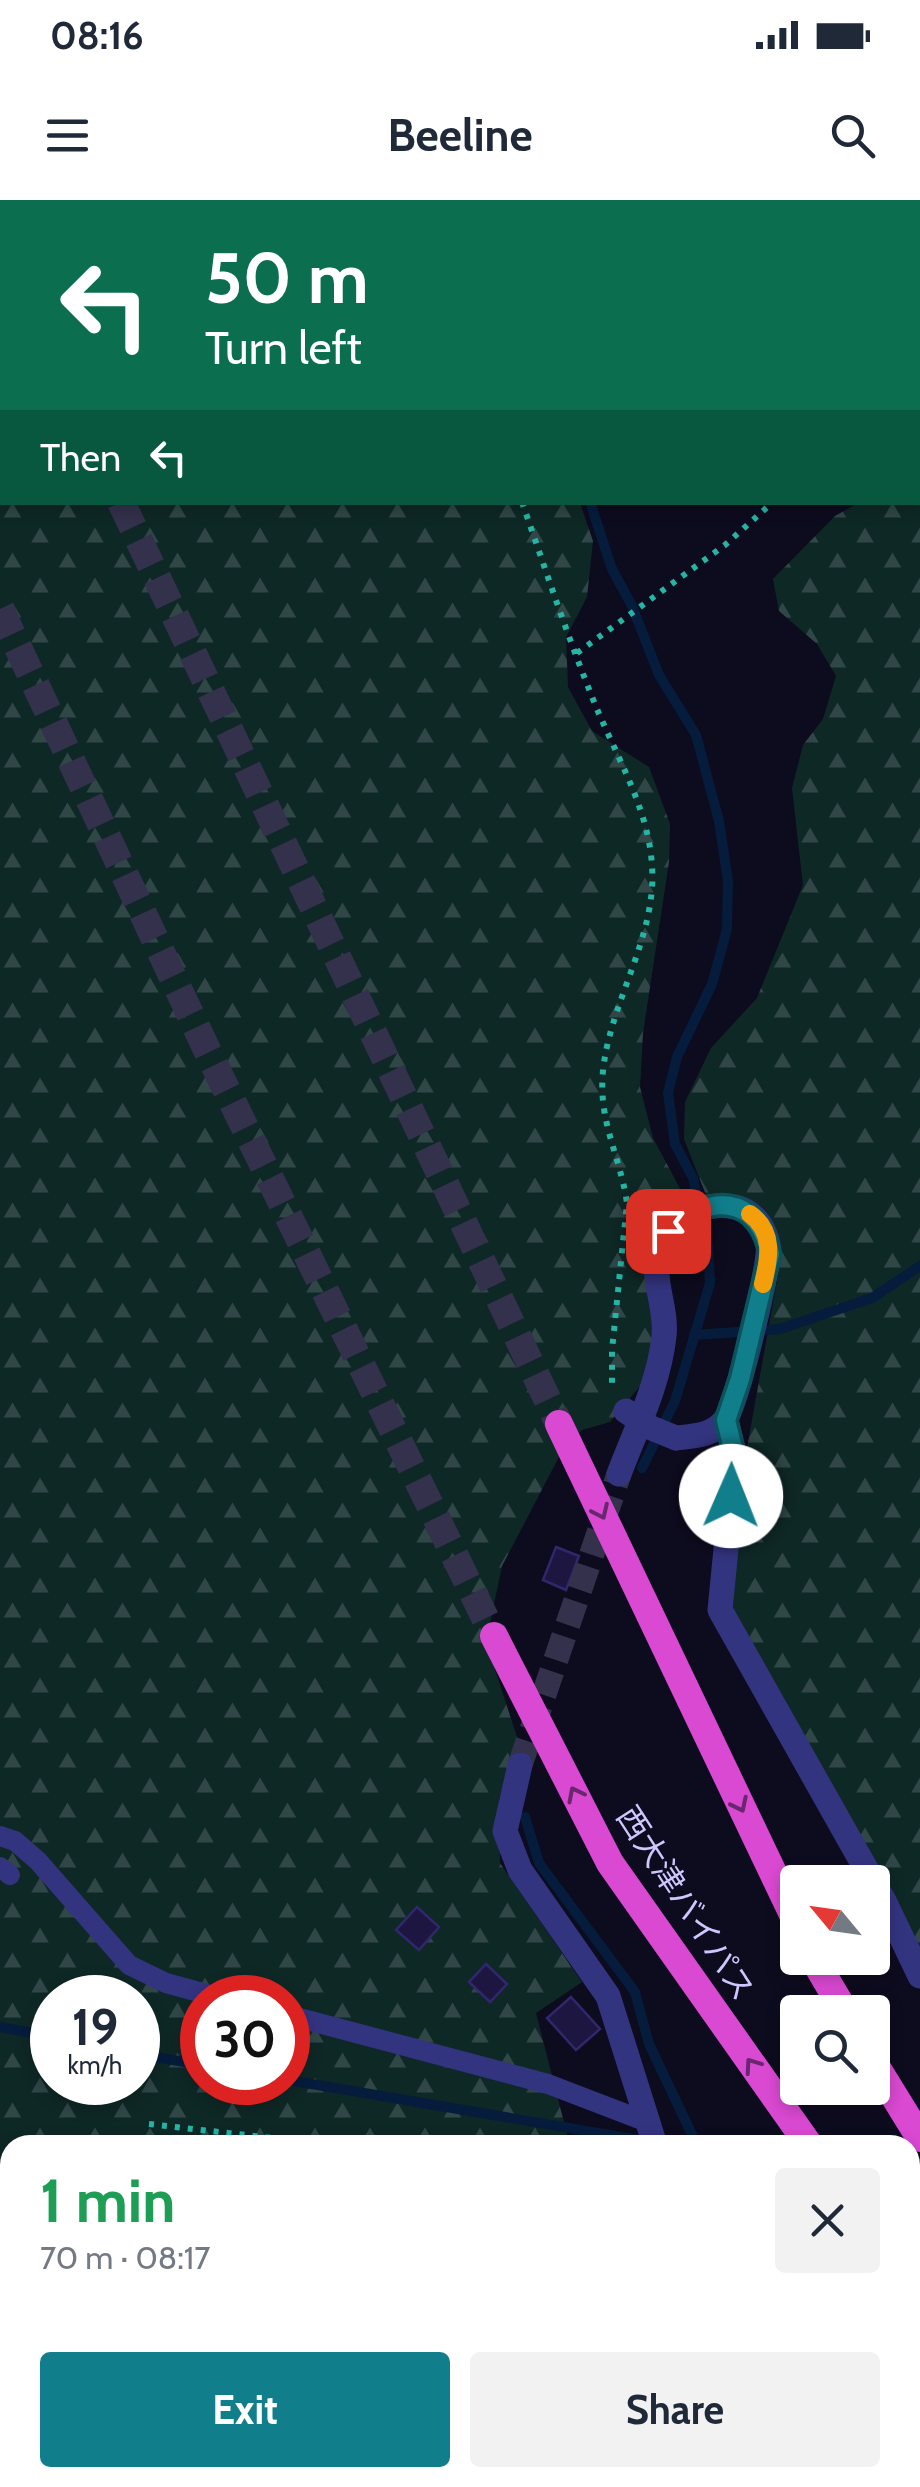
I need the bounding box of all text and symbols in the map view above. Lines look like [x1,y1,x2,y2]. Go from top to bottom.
text: 08:16 [50,12,144,59]
icon: menu [40,108,95,163]
text: Beeline [387,108,533,162]
icon: search [825,108,880,163]
text: 50 m [205,235,369,321]
icon: left [40,240,170,370]
text: Turn left [205,321,362,375]
icon: left [141,430,196,485]
text: Then [40,434,121,481]
pin [626,1189,711,1274]
icon: arrive [641,1204,696,1259]
position arrow [679,1444,783,1548]
one-way arrow [588,1502,608,1520]
one-way arrow [567,1786,587,1804]
one-way arrow [727,1795,747,1813]
street label: 西大津バイパス [609,1799,763,2007]
north arrow [780,1865,890,1975]
map controls [780,1865,890,2105]
speed limit sign: 30 [180,1975,310,2105]
button: search [780,1995,890,2105]
text: 19 [72,1997,118,2058]
text: km/h [68,2050,122,2080]
one-way arrow [746,2058,765,2077]
text: 1 min [40,2164,175,2237]
button: close [775,2168,880,2273]
text: 70 m · 08:17 [40,2238,210,2277]
button: Exit [40,2352,450,2467]
button: Share [470,2352,880,2467]

